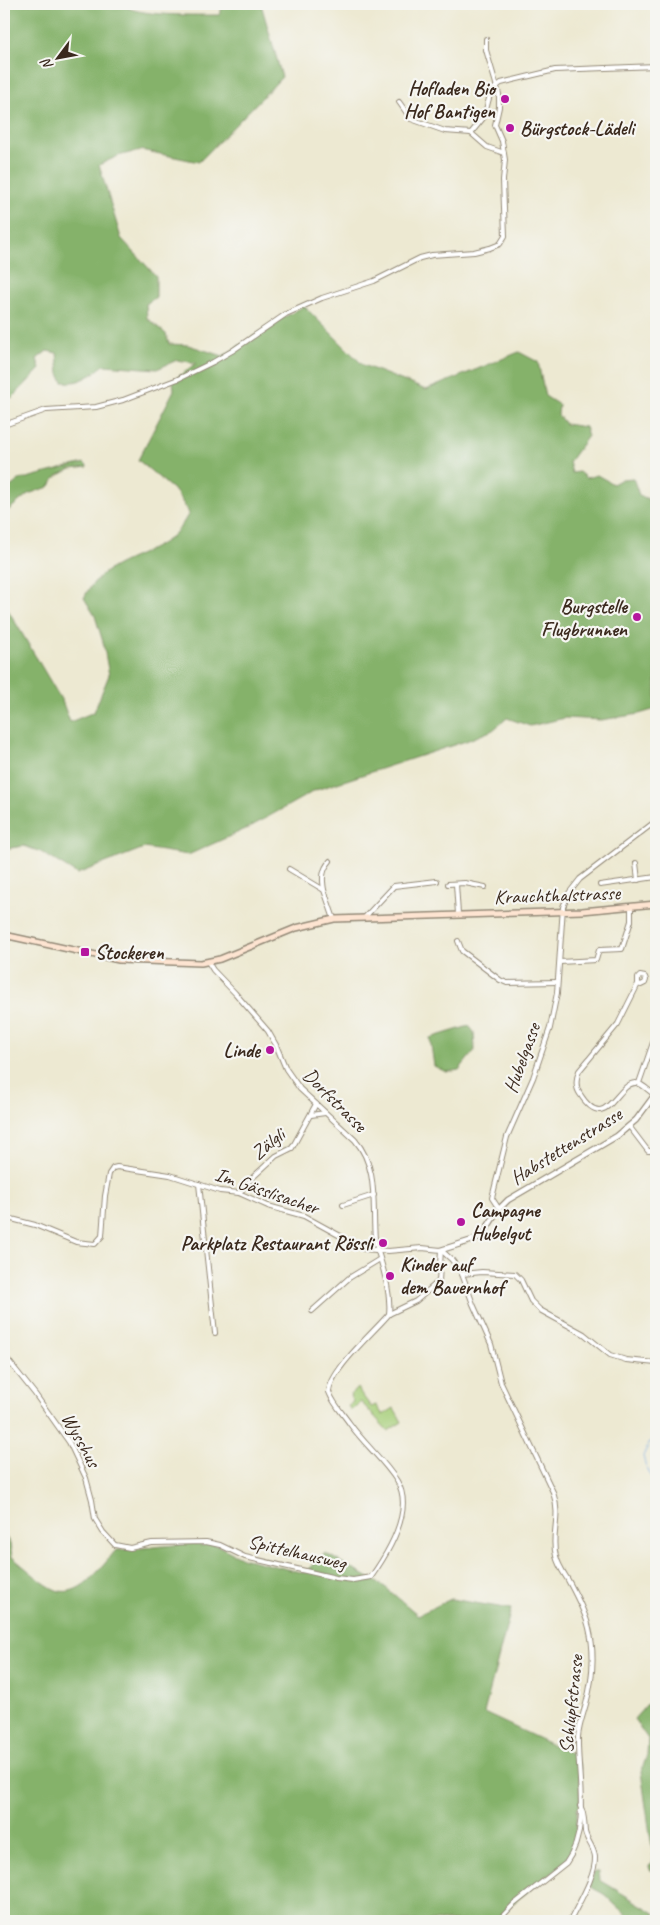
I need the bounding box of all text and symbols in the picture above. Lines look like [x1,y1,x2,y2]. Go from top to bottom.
north arrow [32,32,82,82]
text: N [37,54,57,73]
place label: Hofladen Bio Hof Bantigen [404,76,497,124]
marker: Hofladen Bio Hof Bantigen [499,93,511,105]
place label: Bürgstock-Lädeli [520,116,637,141]
marker: Bürgstock-Lädeli [504,122,516,134]
place label: Burgstelle Flugbrunnen [541,594,628,642]
marker: Burgstelle Flugbrunnen [631,611,643,623]
street label: Krauchthalstrasse [494,880,622,910]
place label: Stockeren [95,940,164,965]
marker: Stockeren [79,946,91,958]
street label: Hubelgasse [498,1018,547,1096]
place label: Linde [223,1038,261,1063]
marker: Linde [264,1044,276,1056]
street label: Dorfstrasse [298,1063,373,1138]
street label: Habstettenstrasse [506,1101,628,1190]
street label: Zälgli [246,1121,292,1165]
street label: Im Gässlisacher [212,1162,324,1221]
place label: Campagne Hubelgut [471,1198,541,1246]
marker: Campagne Hubelgut [455,1216,467,1228]
place label: Parkplatz Restaurant Rössli [181,1231,376,1256]
marker: Parkplatz Restaurant Rössli [377,1237,389,1249]
place label: Kinder auf dem Bauernhof [400,1252,508,1300]
marker: Kinder auf dem Bauernhof [384,1270,396,1282]
street label: Wysshus [56,1408,107,1474]
street label: Spittelhausweg [246,1529,350,1576]
street label: Schlupfstrasse [553,1652,589,1754]

